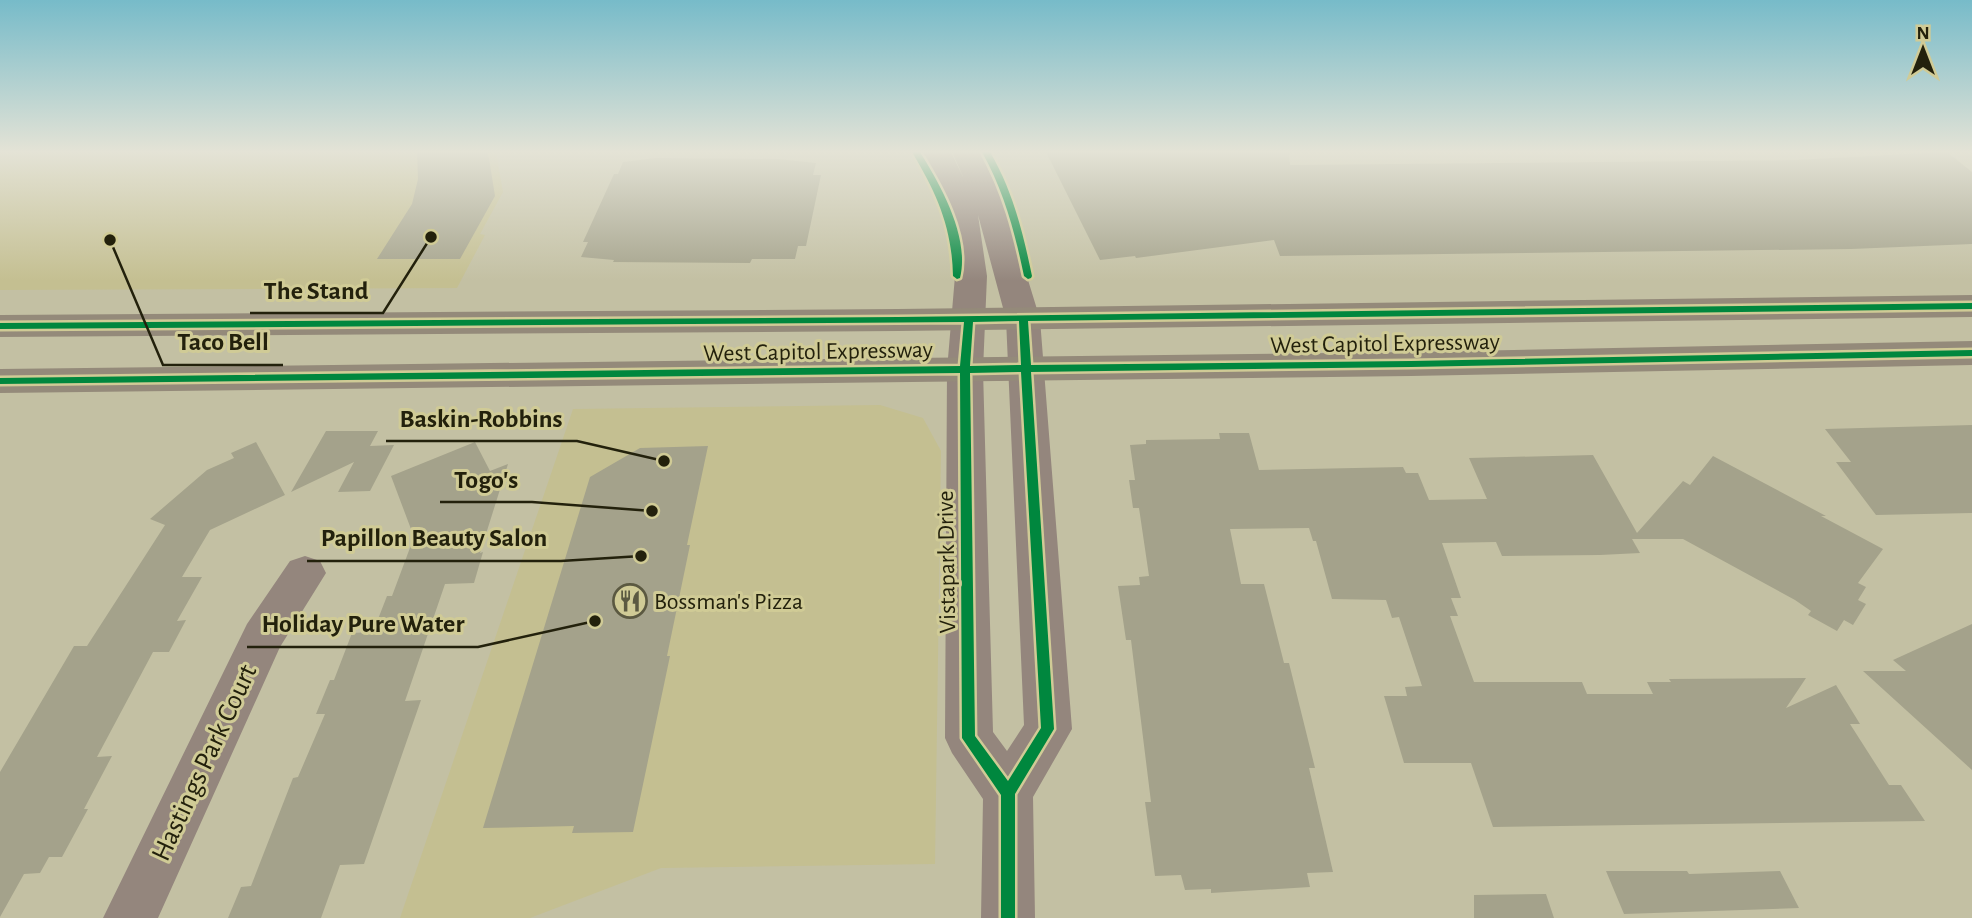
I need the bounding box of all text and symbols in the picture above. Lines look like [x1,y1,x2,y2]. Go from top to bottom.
north arrow [1888,14,1958,84]
text: N [1916,24,1930,43]
callout: The Stand [250,266,383,313]
text: The Stand [264,278,369,304]
callout: Taco Bell [163,318,283,365]
text: Taco Bell [177,329,269,355]
street label: West Capitol Expressway [1270,330,1500,358]
street label: West Capitol Expressway [703,338,933,366]
callout: Baskin-Robbins [386,394,577,441]
text: Baskin-Robbins [399,406,563,432]
callout: Togo's [440,455,532,502]
text: Togo's [454,467,518,493]
street label: Vistapark Drive [934,490,960,634]
callout: Papillon Beauty Salon [307,514,561,561]
text: Papillon Beauty Salon [321,525,547,551]
restaurant icon: Bossman's Pizza [611,582,649,620]
place label: Bossman's Pizza [654,590,803,614]
callout: Holiday Pure Water [247,600,478,647]
text: Holiday Pure Water [262,611,464,637]
street label: Hastings Park Court [147,660,263,865]

